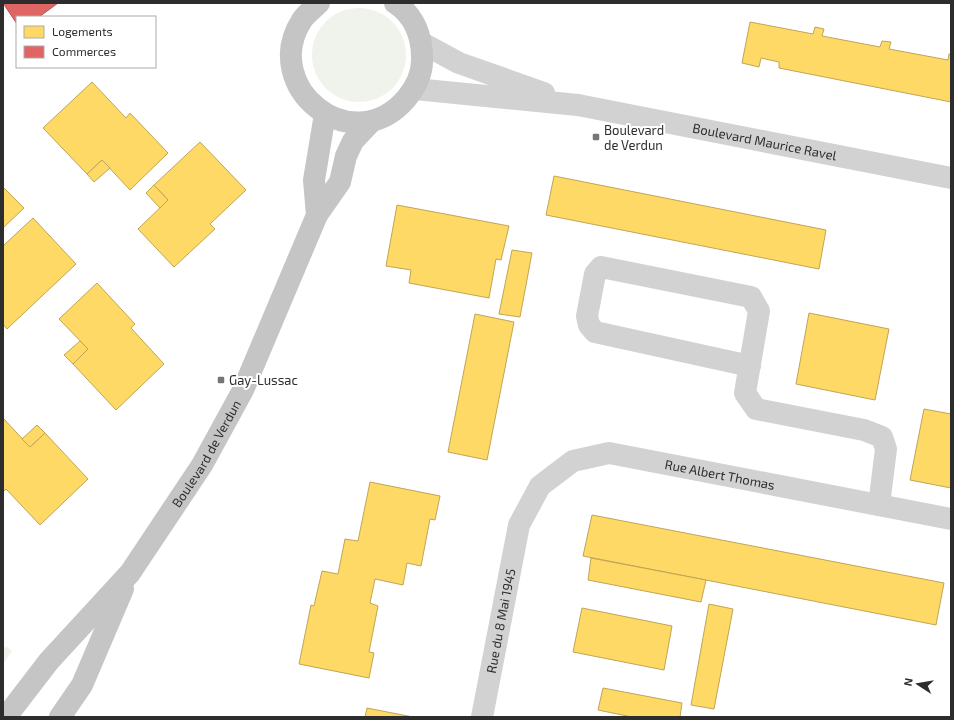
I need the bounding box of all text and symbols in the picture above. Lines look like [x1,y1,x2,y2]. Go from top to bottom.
legend [16,16,156,68]
text: Logements [52,24,113,38]
text: Commerces [52,44,116,58]
street label: Boulevard Maurice Ravel [691,120,838,163]
place label: Boulevard de Verdun [604,122,664,153]
marker: Boulevard de Verdun [591,132,601,142]
place label: Gay-Lussac [229,372,298,388]
marker: Gay-Lussac [216,375,226,385]
street label: Boulevard de Verdun [168,397,244,510]
street label: Rue Albert Thomas [663,456,776,493]
street label: Rue du 8 Mai 1945 [483,567,518,674]
north arrow [898,664,938,704]
text: N [901,677,915,687]

